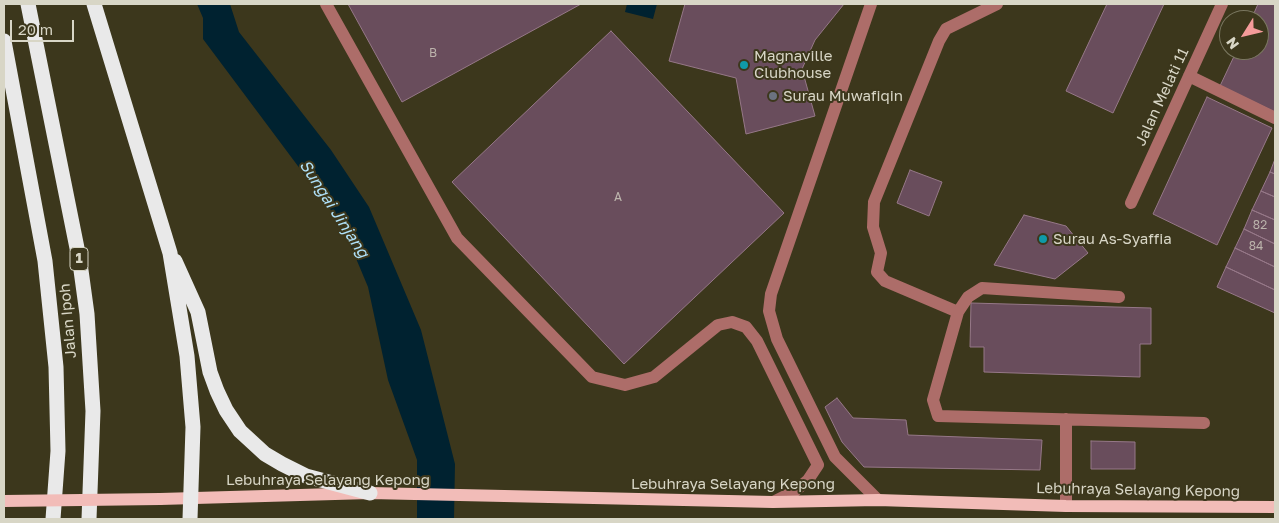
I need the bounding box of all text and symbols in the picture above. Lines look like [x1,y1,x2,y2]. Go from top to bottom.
scale bar [12,10,76,42]
north arrow [1219,10,1269,60]
text: 20 m [18,20,53,38]
text: N [1222,34,1242,53]
street label: Jalan Melati 11 [1131,45,1193,149]
house number: B [429,46,437,60]
place label: Magnaville Clubhouse [754,47,833,82]
marker: Magnaville Clubhouse [738,59,750,71]
place label: Surau Muwafiqin [783,87,903,105]
marker: Surau Muwafiqin [767,90,779,102]
water label: Sungai Jinjang [295,156,373,262]
house number: A [614,190,622,204]
house number: 82 [1253,218,1267,232]
place label: Surau As-Syaffia [1053,230,1172,248]
marker: Surau As-Syaffia [1037,233,1049,245]
house number: 84 [1249,239,1263,253]
road number: 1 [70,248,88,270]
street label: Jalan Ipoh [56,283,80,359]
street label: Lebuhraya Selayang Kepong [226,471,430,489]
street label: Lebuhraya Selayang Kepong [631,475,835,493]
street label: Lebuhraya Selayang Kepong [1036,479,1240,501]

